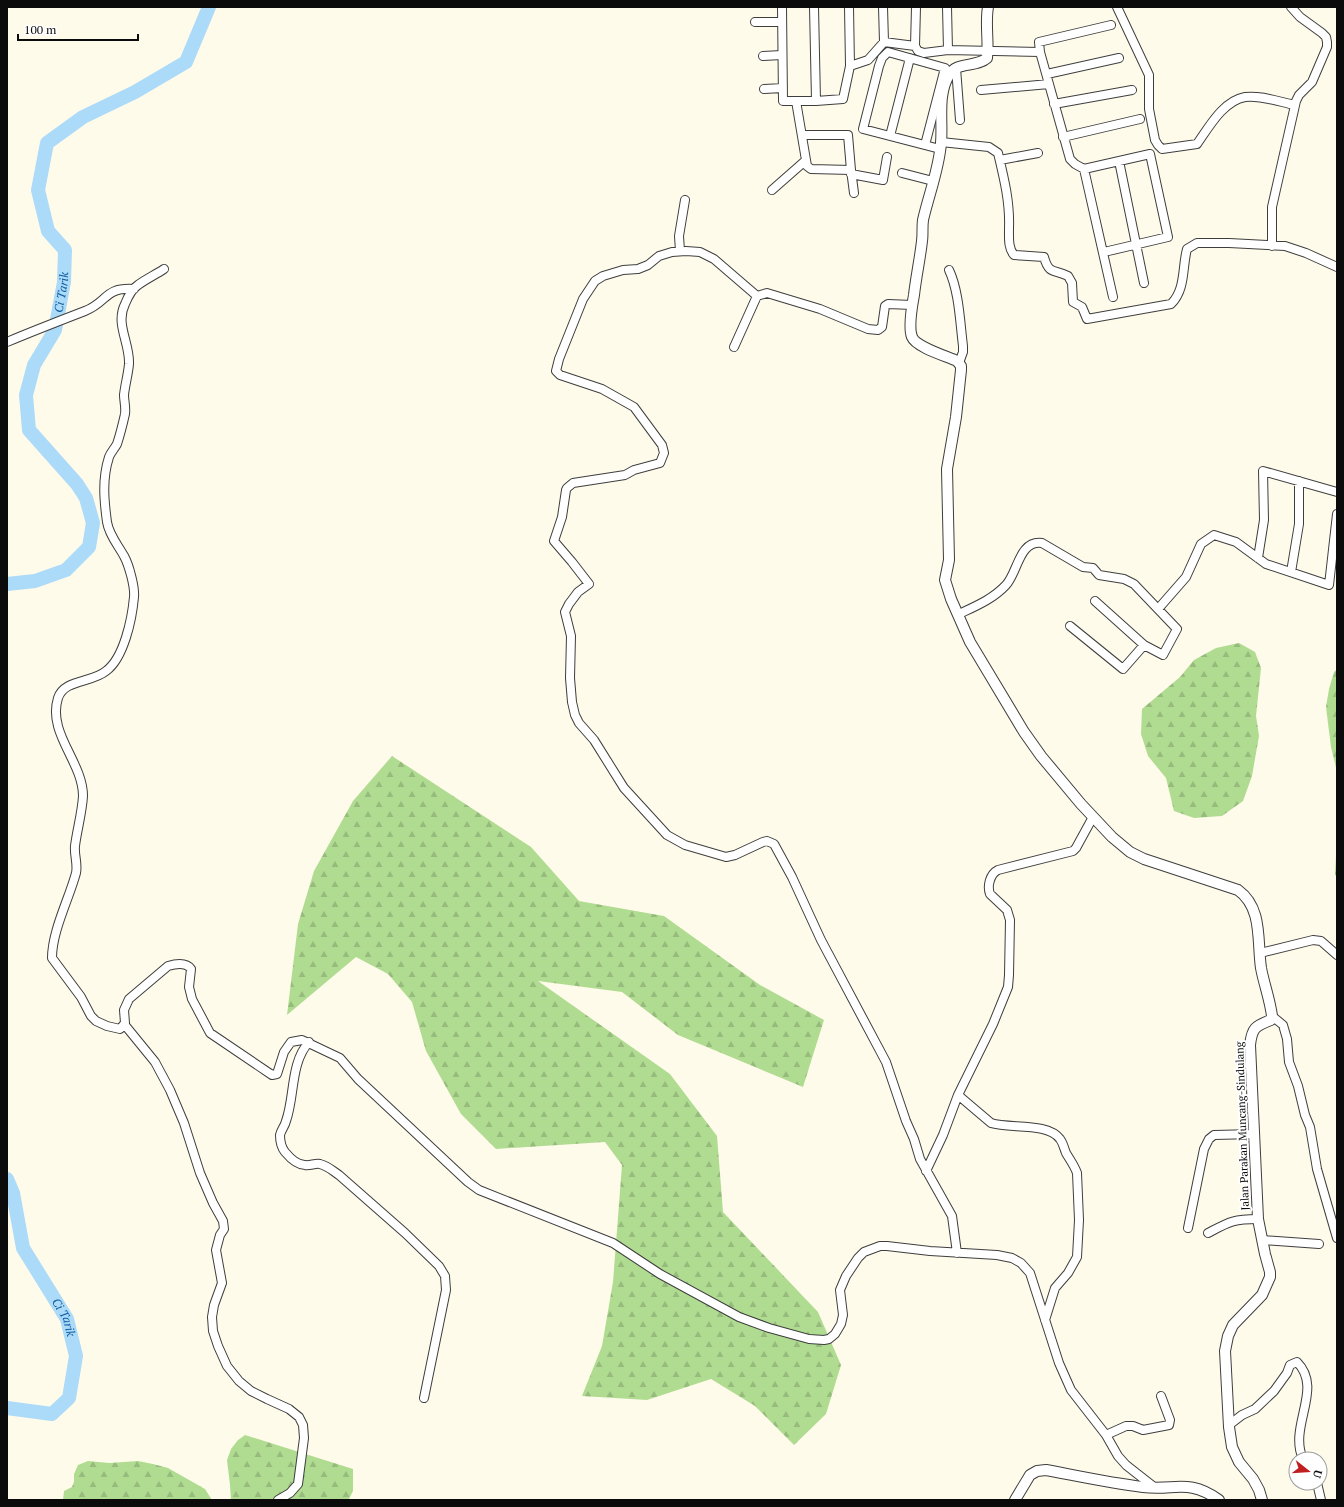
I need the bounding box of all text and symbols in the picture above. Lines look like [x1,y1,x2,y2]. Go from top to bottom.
scale bar [18,16,138,42]
text: 100 m [24,22,57,37]
water label: Ci Tarik [50,272,71,314]
street label: Jalan Parakan Muncang-Sindulang [1232,1041,1252,1211]
water label: Ci Tarik [49,1295,79,1338]
north arrow [1288,1451,1328,1491]
text: U [1310,1468,1325,1480]

